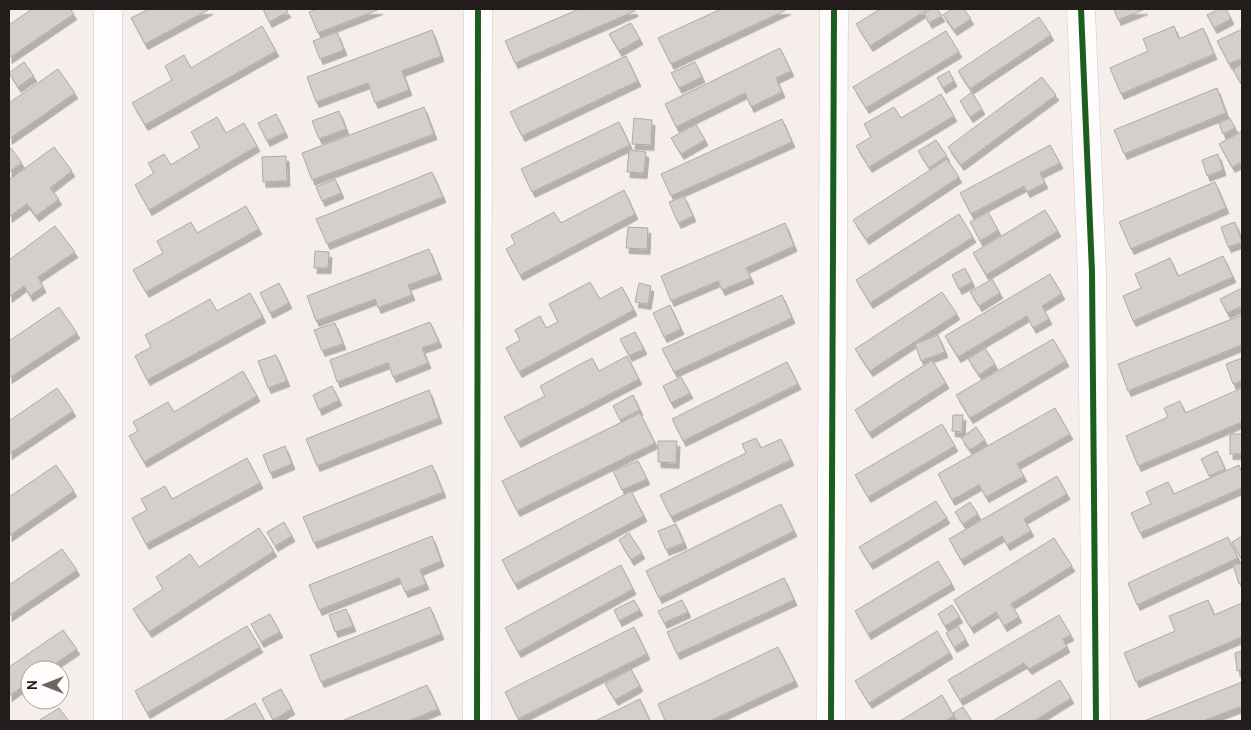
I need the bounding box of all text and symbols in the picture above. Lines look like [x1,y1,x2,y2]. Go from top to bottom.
north arrow [20,660,70,710]
text: N [23,680,41,690]

